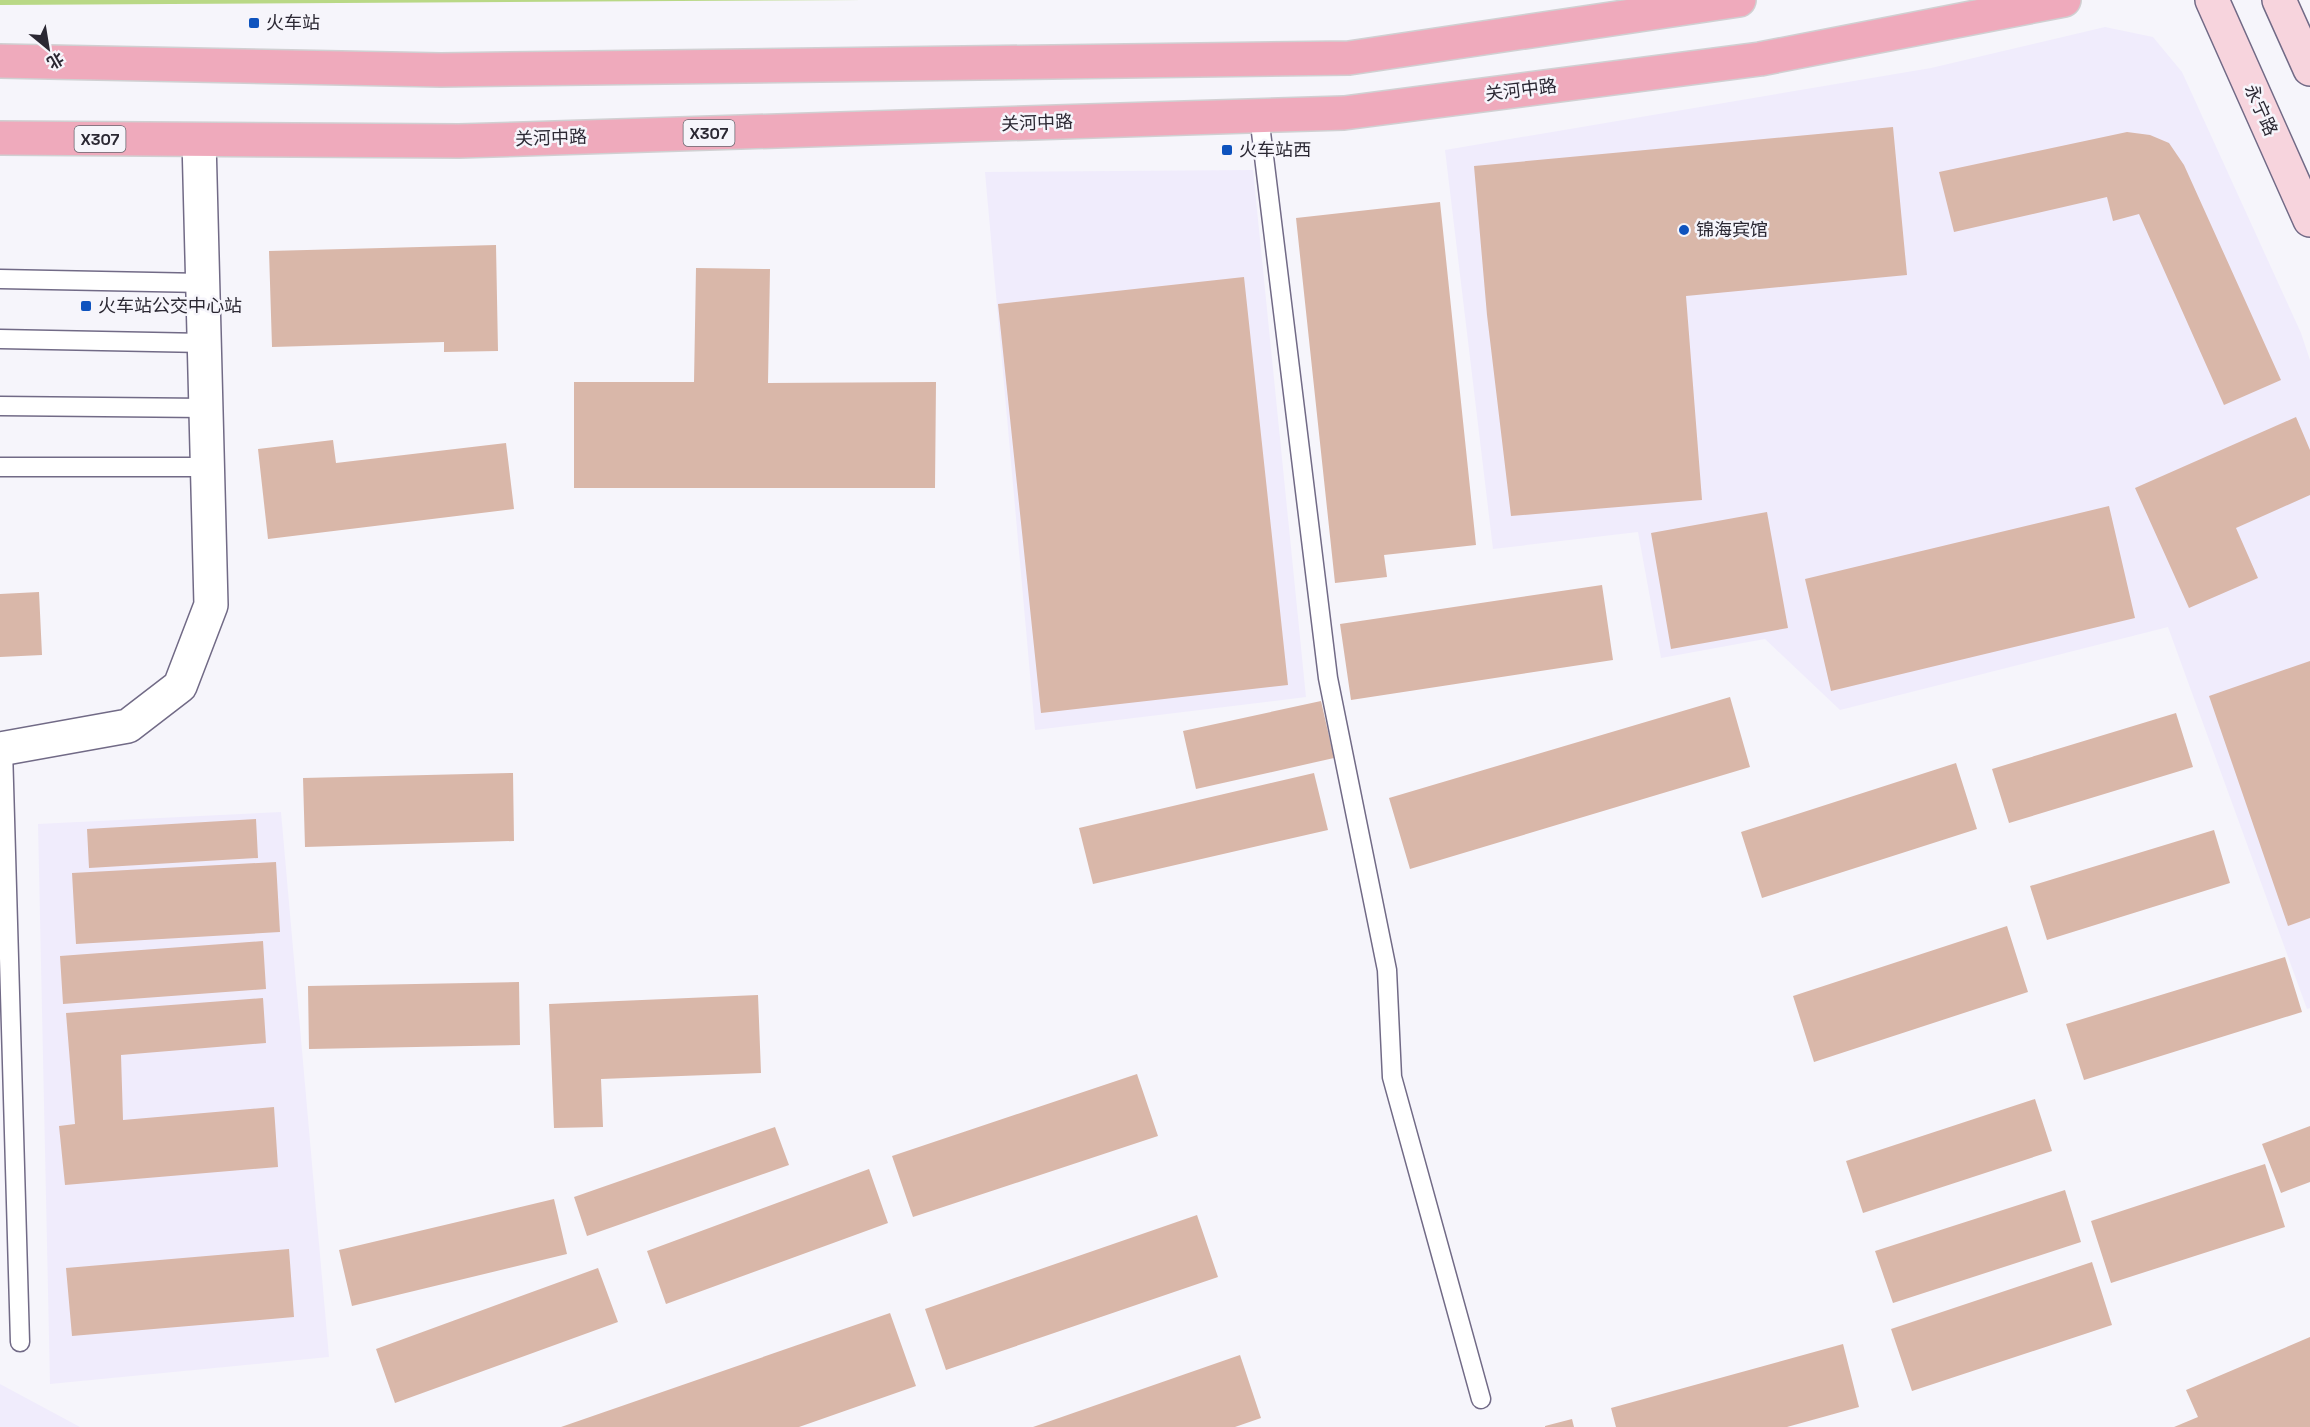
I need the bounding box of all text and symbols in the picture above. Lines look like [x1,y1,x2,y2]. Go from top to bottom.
place label: 火车站 [266,11,320,34]
marker: 火车站 [247,16,261,30]
north arrow [18,18,78,78]
text: 北 [43,47,67,74]
street label: 关河中路 [1484,74,1558,105]
street label: 永宁路 [2240,80,2283,139]
street label: 关河中路 [1001,110,1073,135]
road number: X307 [684,120,734,146]
street label: 关河中路 [515,125,587,150]
road number: X307 [74,126,126,152]
place label: 火车站西 [1239,138,1311,161]
marker: 火车站西 [1220,143,1234,157]
place label: 锦海宾馆 [1696,218,1768,241]
marker: 锦海宾馆 [1677,223,1691,237]
place label: 火车站公交中心站 [98,294,242,317]
marker: 火车站公交中心站 [79,299,93,313]

